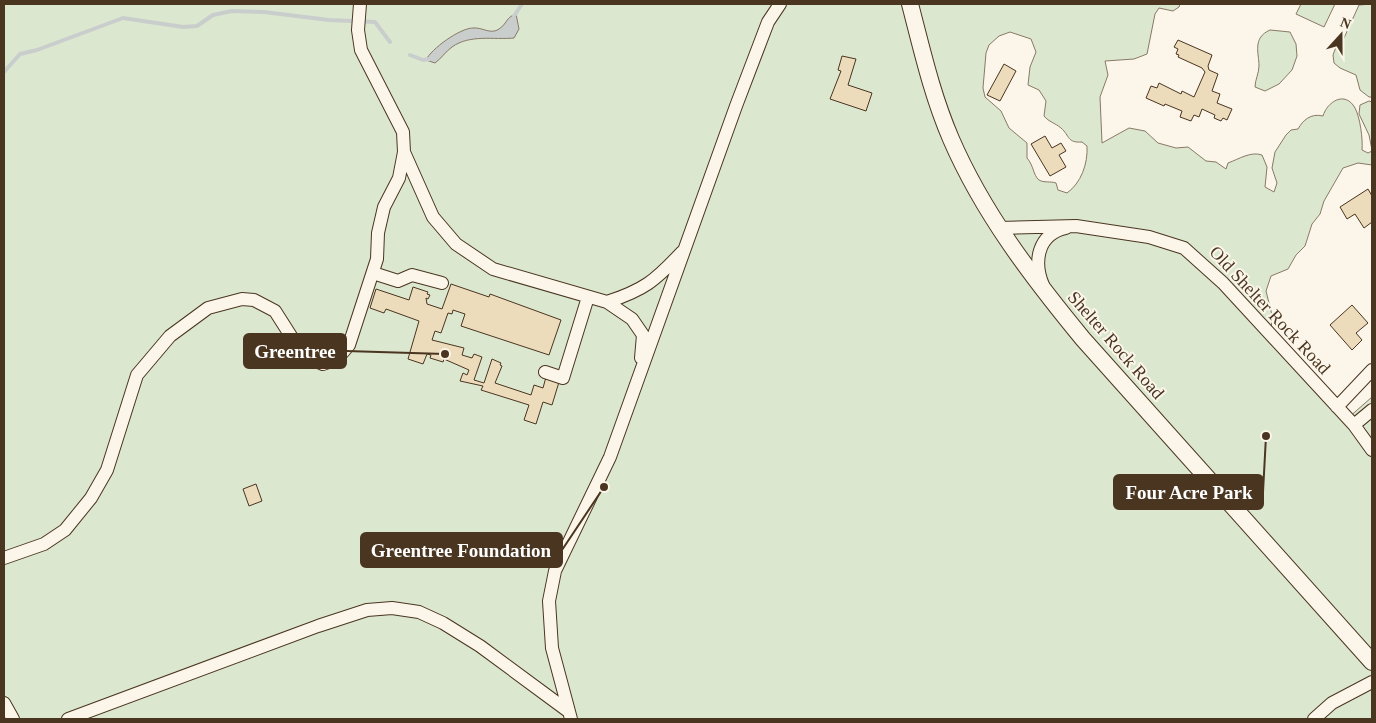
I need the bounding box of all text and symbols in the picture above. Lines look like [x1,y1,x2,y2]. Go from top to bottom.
north arrow [1316,10,1366,60]
text: N [1338,15,1353,32]
street label: Old Shelter Rock Road [1206,242,1334,378]
street label: Shelter Rock Road [1064,287,1168,403]
callout: Greentree [244,334,346,368]
text: Greentree [254,341,336,362]
callout: Four Acre Park [1114,475,1263,509]
text: Four Acre Park [1126,482,1253,503]
callout: Greentree Foundation [361,533,562,567]
text: Greentree Foundation [371,540,552,561]

